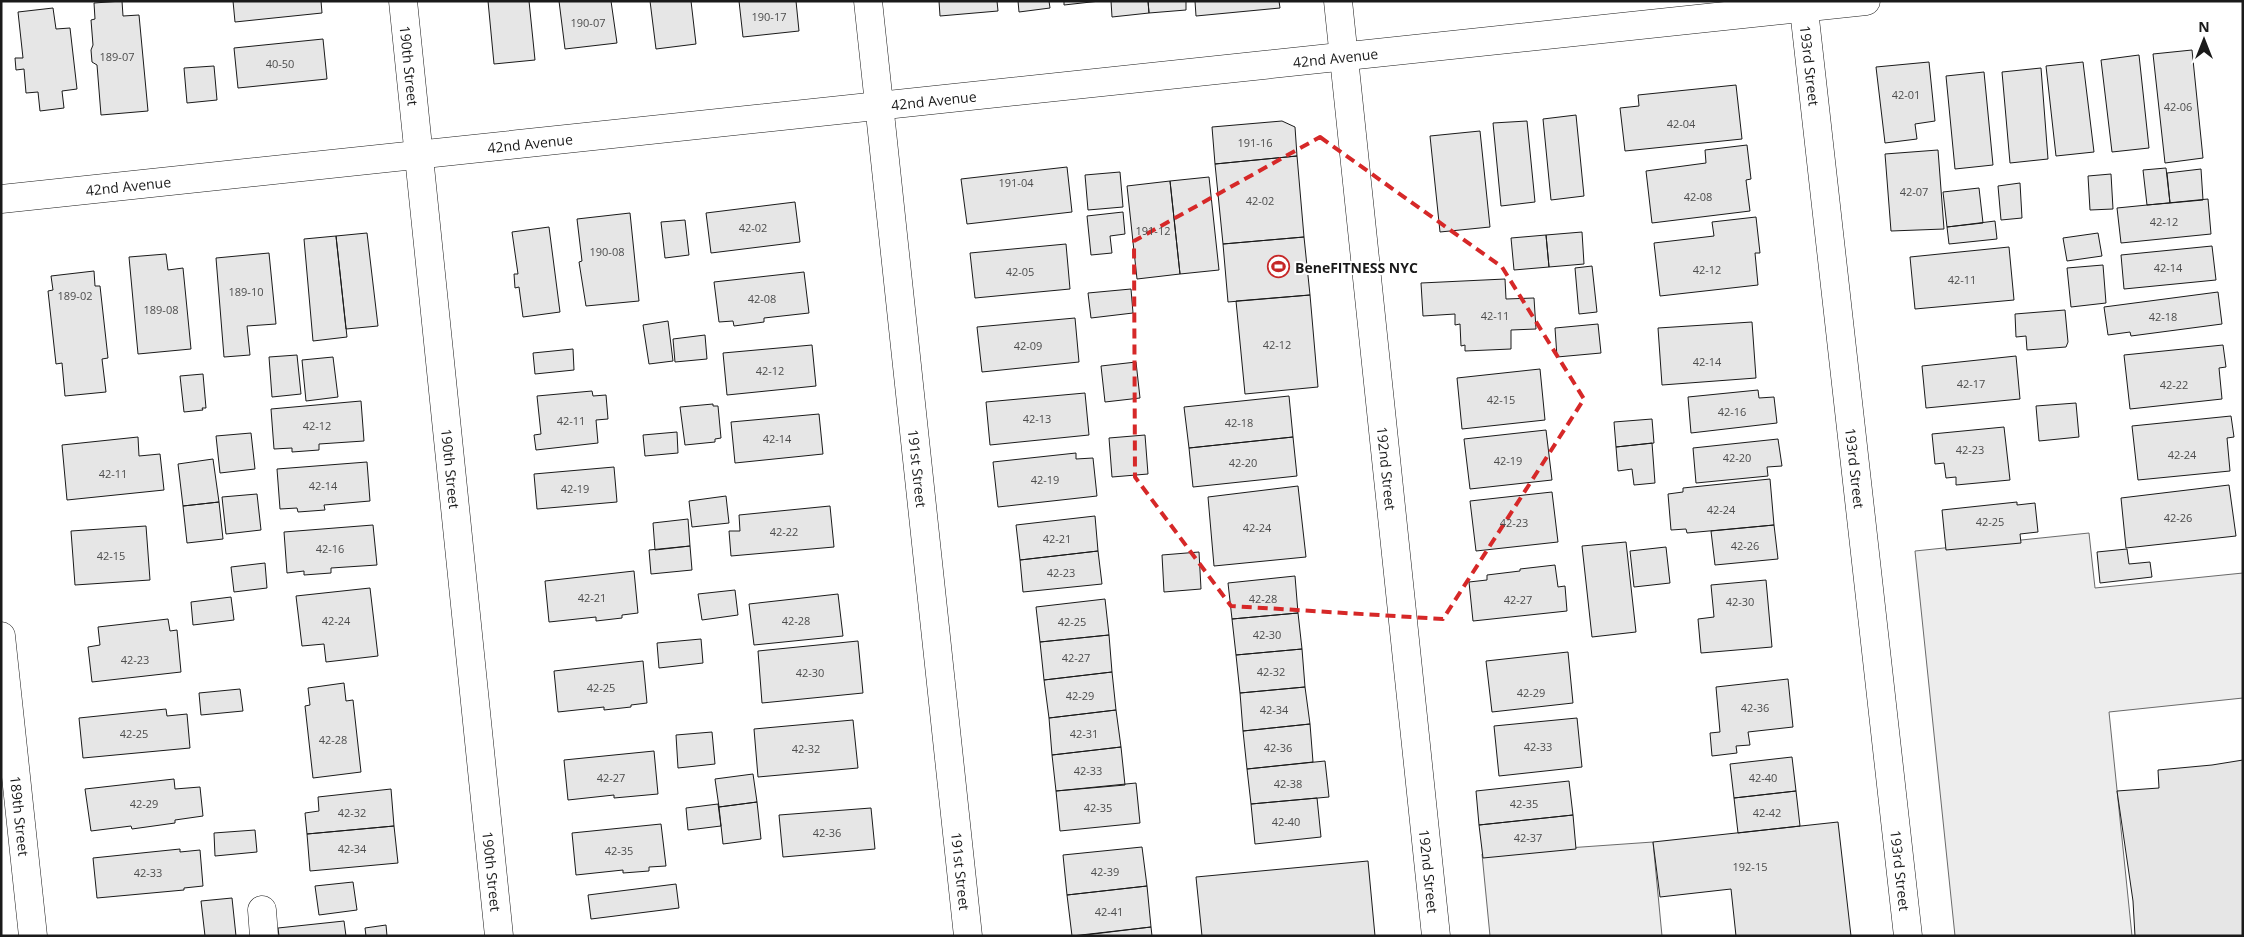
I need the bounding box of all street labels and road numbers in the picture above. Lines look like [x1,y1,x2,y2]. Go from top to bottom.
street label: 193rd Street [1796,24,1824,107]
street label: 190th Street [396,25,423,107]
street label: 42nd Avenue [1292,43,1379,71]
street label: 42nd Avenue [890,86,977,114]
street label: 42nd Avenue [486,129,574,157]
street label: 42nd Avenue [85,172,172,199]
street label: 192nd Street [1373,426,1401,511]
street label: 193rd Street [1841,427,1869,509]
street label: 190th Street [437,428,465,510]
street label: 191st Street [904,428,932,508]
street label: 189th Street [6,775,34,857]
street label: 192nd Street [1415,828,1443,914]
street label: 193rd Street [1887,829,1915,912]
street label: 190th Street [479,830,506,912]
street label: 191st Street [947,831,975,911]

